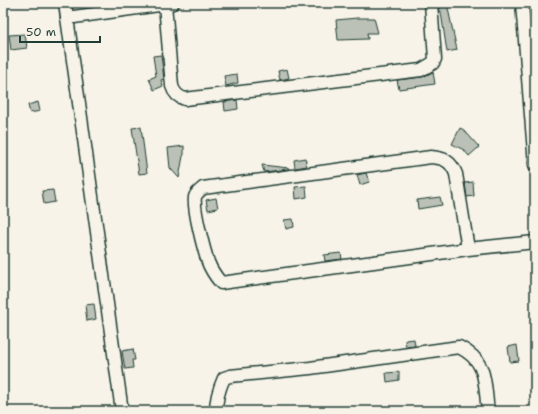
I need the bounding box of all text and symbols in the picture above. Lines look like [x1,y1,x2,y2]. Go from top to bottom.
scale bar [20,18,100,44]
text: 50 m [26,24,56,40]

